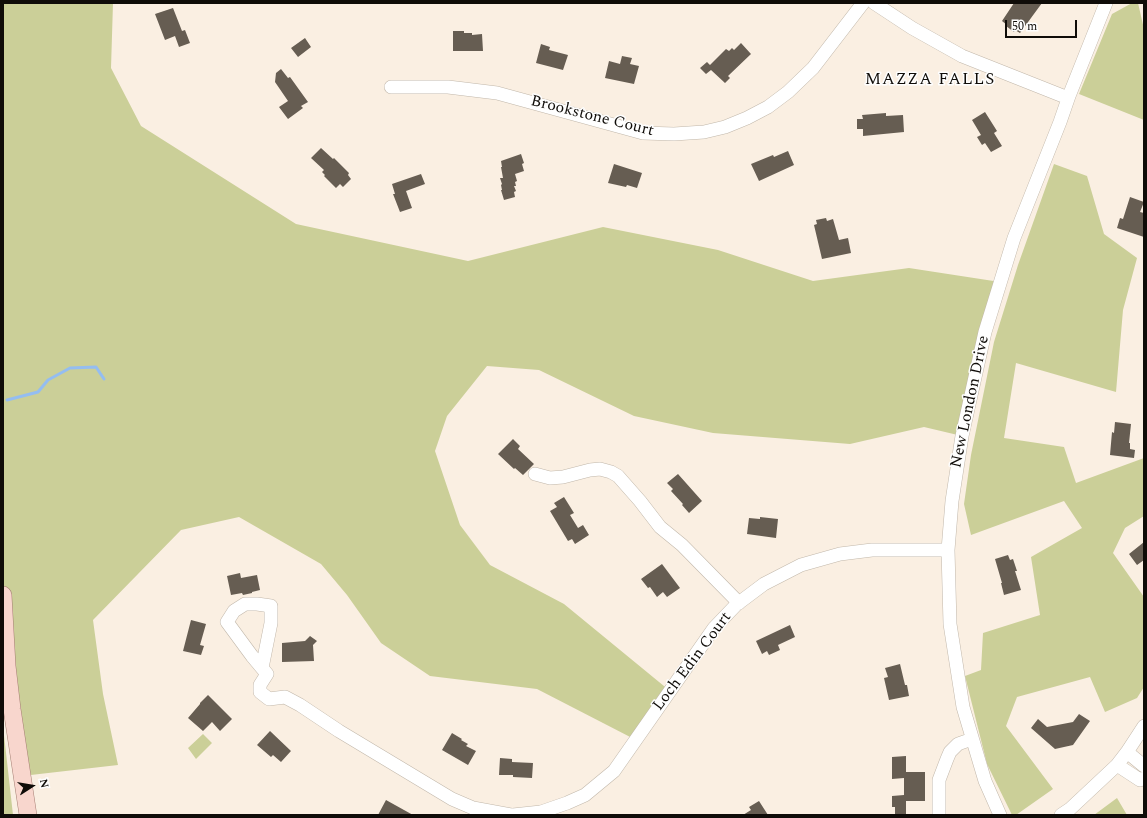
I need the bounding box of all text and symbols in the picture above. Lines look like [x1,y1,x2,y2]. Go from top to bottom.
scale bar [1007,12,1079,38]
text: 50 m [1012,17,1037,36]
district label: MAZZA FALLS [865,71,995,91]
street label: Brookstone Court [528,92,656,142]
street label: New London Drive [948,334,994,470]
street label: Loch Edin Court [650,609,736,715]
north arrow [12,766,52,806]
text: N [35,777,53,790]

